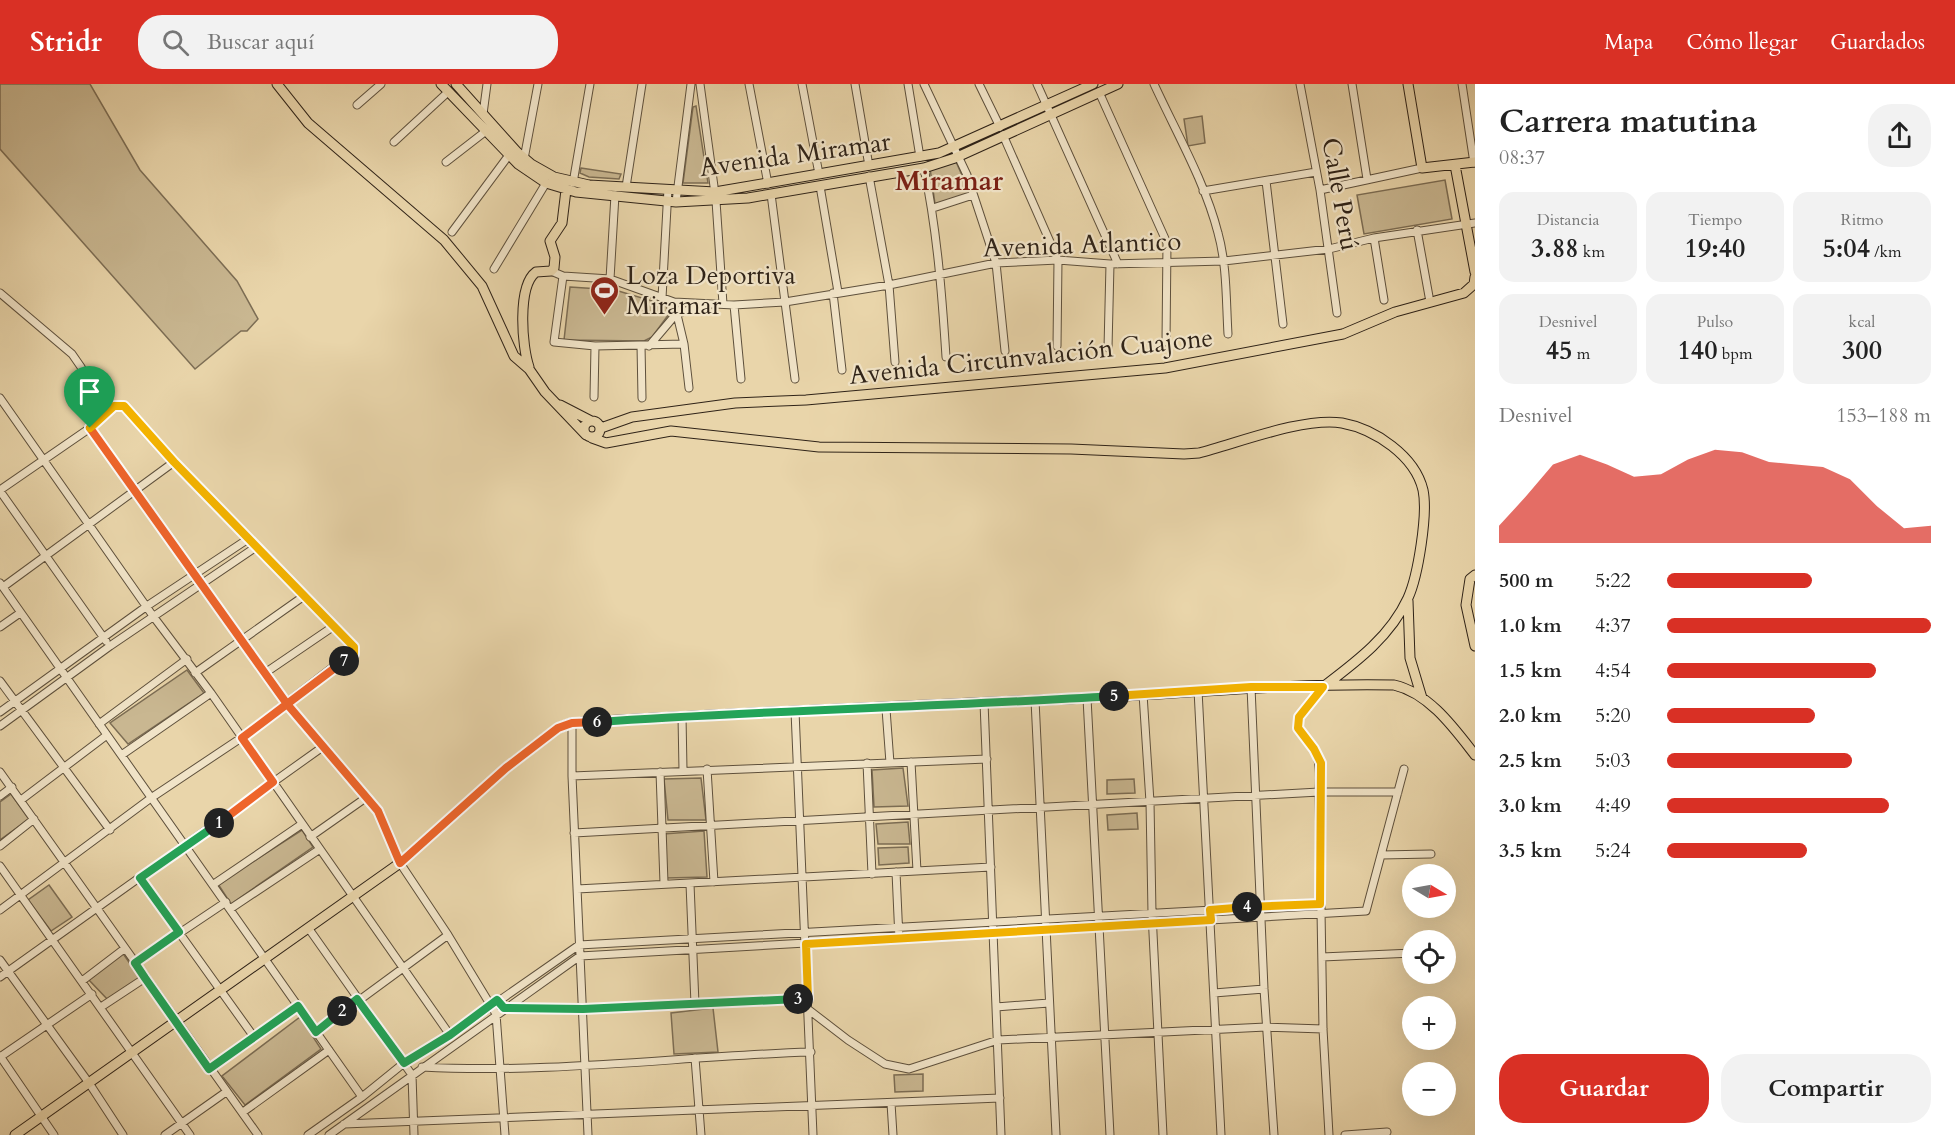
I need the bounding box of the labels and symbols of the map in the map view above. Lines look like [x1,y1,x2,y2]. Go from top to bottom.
street label: Avenida Miramar [697,124,893,185]
street label: Calle Perú [1313,135,1368,253]
district label: Miramar [895,163,1003,200]
street label: Avenida Atlantico [982,224,1182,265]
place label: Loza Deportiva Miramar [626,258,796,323]
sports icon: Loza Deportiva Miramar [589,274,621,316]
street label: Avenida Circunvalación Cuajone [847,320,1215,393]
pin [64,366,115,428]
pin: 7 [329,646,359,676]
pin: 5 [1099,681,1129,711]
pin: 6 [582,707,612,737]
pin: 1 [204,808,234,838]
north arrow [1402,864,1456,918]
pin: 4 [1232,892,1262,922]
pin: 3 [783,984,813,1014]
pin: 2 [327,996,357,1026]

